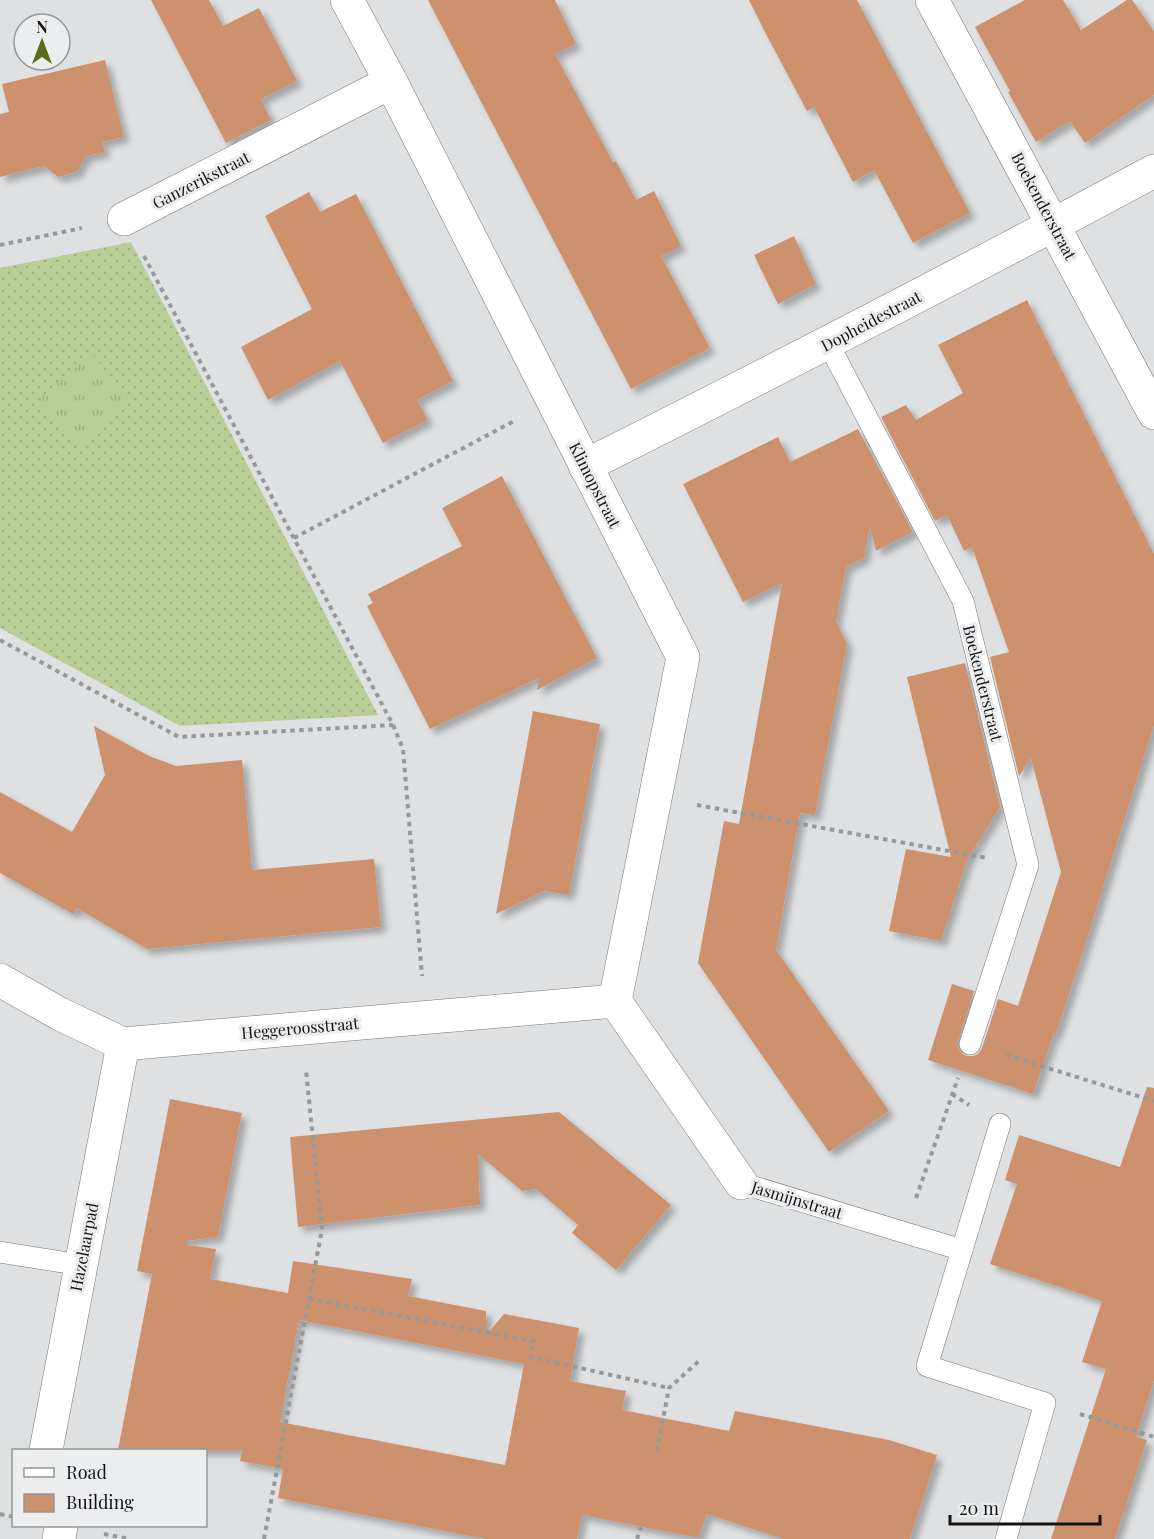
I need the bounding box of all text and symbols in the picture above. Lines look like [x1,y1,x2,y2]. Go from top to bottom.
north arrow [12,12,72,72]
text: N [36,16,48,37]
street label: Ganzerikstraat [149,146,253,213]
street label: Boekenderstraat [1007,148,1082,263]
street label: Dopheidestraat [817,285,925,356]
street label: Klimopstraat [565,438,626,532]
street label: Boekenderstraat [959,623,1008,743]
street label: Heggeroosstraat [240,1012,360,1043]
street label: Jasmijnstraat [748,1175,846,1223]
street label: Hazelaarpad [65,1201,102,1293]
legend [12,1449,207,1527]
text: Road [66,1460,107,1484]
scale bar [950,1488,1100,1526]
text: Building [66,1490,134,1514]
text: 20 m [959,1496,999,1520]

